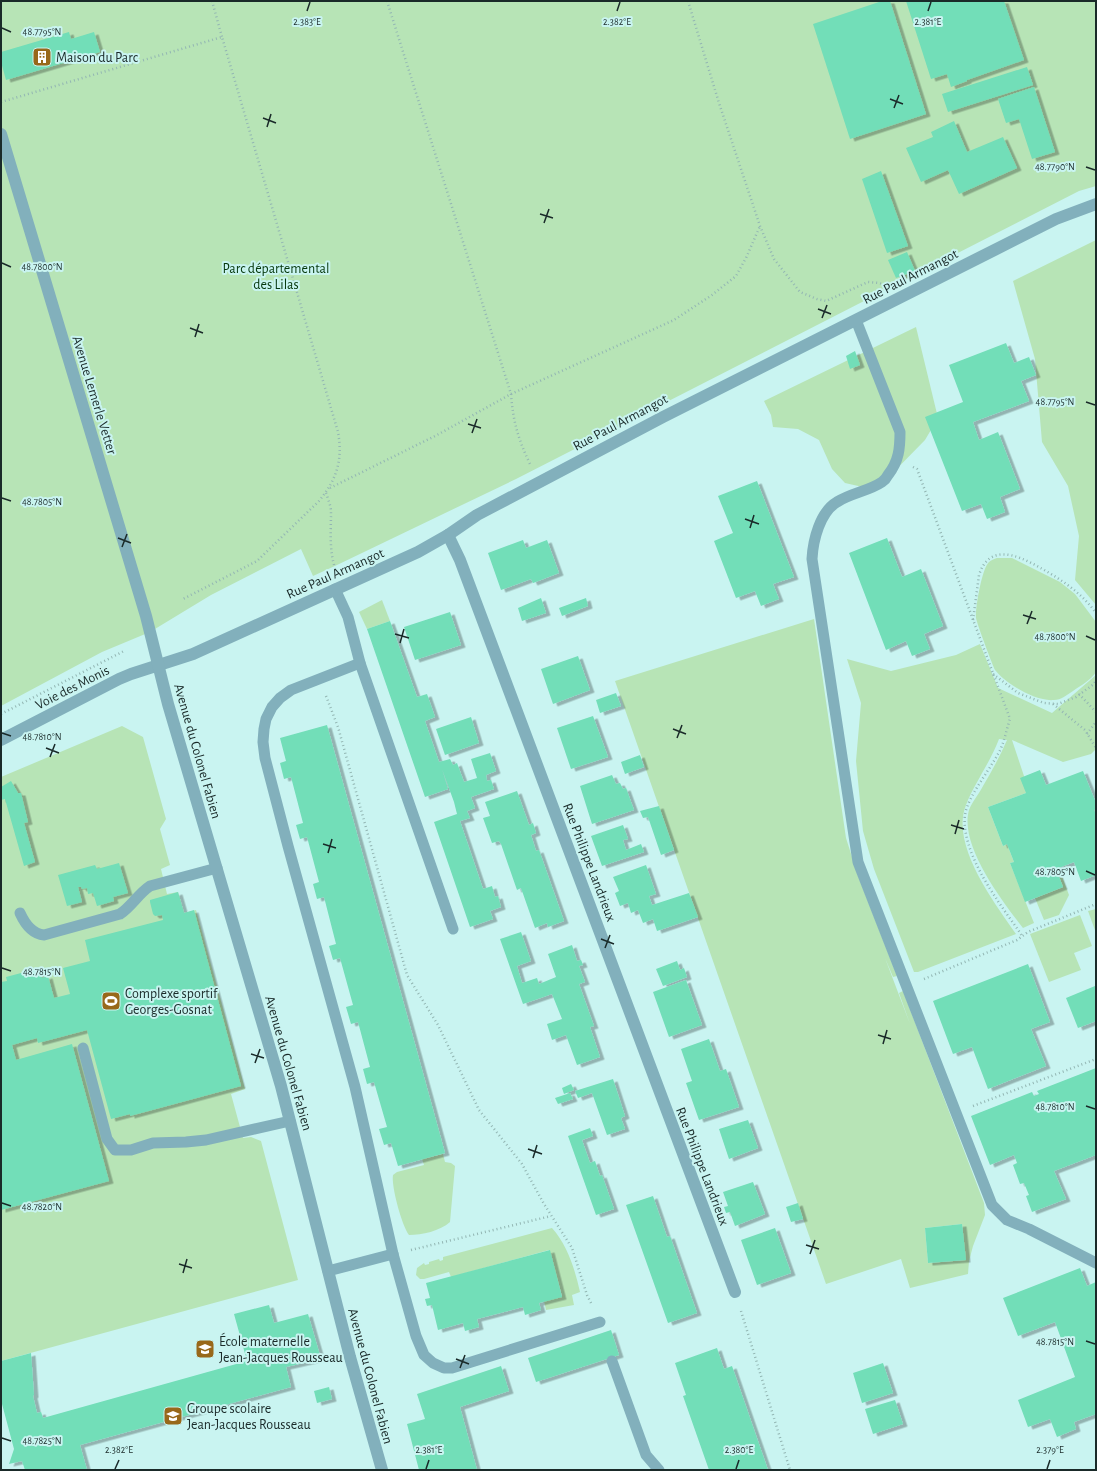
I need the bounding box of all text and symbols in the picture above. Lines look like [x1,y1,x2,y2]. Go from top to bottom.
text: 2.383°E [293,17,321,27]
text: 2.382°E [603,17,631,27]
text: 2.381°E [915,17,942,27]
text: 48.7795°N [23,27,61,37]
building icon: Maison du Parc [31,46,53,68]
place label: Maison du Parc [56,51,139,65]
text: 48.7790°N [1035,162,1075,172]
street label: Rue Paul Armangot [860,247,961,307]
text: 48.7800°N [21,262,63,272]
park label: Parc départemental des Lilas [222,262,330,292]
street label: Avenue Lemerle Vetter [69,334,119,457]
street label: Rue Paul Armangot [571,392,671,454]
text: 48.7795°N [1036,397,1074,407]
text: 48.7805°N [22,497,62,507]
street label: Rue Paul Armangot [285,546,387,602]
text: 48.7800°N [1034,632,1076,642]
street label: Voie des Monis [33,663,112,712]
street label: Avenue du Colonel Fabien [171,682,223,820]
text: 48.7810°N [22,732,62,742]
street label: Rue Philippe Landrieux [560,801,618,923]
text: 48.7805°N [1035,867,1075,877]
text: 48.7815°N [23,967,61,977]
place label: Complexe sportif Georges-Gosnat [125,987,218,1017]
sports icon: Complexe sportif Georges-Gosnat [100,990,122,1012]
street label: Avenue du Colonel Fabien [262,994,314,1132]
text: 48.7810°N [1035,1102,1075,1112]
street label: Rue Philippe Landrieux [673,1105,731,1227]
text: 48.7820°N [22,1202,62,1212]
street label: Avenue du Colonel Fabien [345,1307,395,1446]
place label: École maternelle Jean-Jacques Rousseau [219,1332,343,1365]
text: 48.7815°N [1036,1337,1074,1347]
school or university icon: École maternelle Jean-Jacques Rousseau [194,1338,216,1360]
place label: Groupe scolaire Jean-Jacques Rousseau [187,1402,311,1432]
school or university icon: Groupe scolaire Jean-Jacques Rousseau [162,1405,184,1427]
text: 48.7825°N [22,1436,62,1446]
text: 2.382°E [105,1445,133,1455]
text: 2.381°E [416,1445,443,1455]
text: 2.380°E [725,1445,754,1455]
text: 2.379°E [1036,1445,1064,1455]

